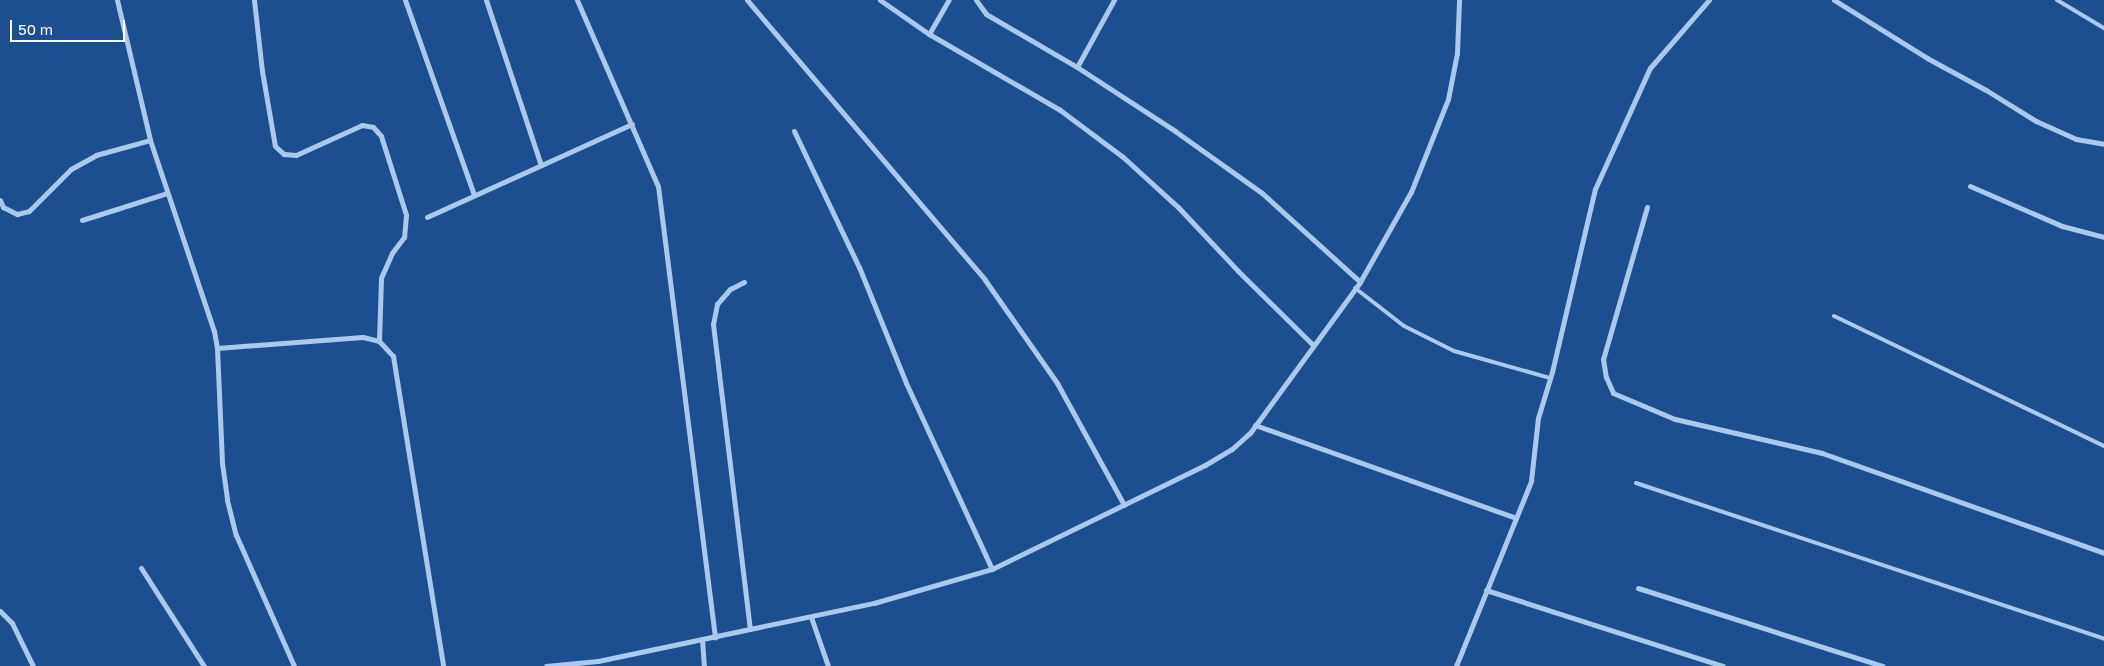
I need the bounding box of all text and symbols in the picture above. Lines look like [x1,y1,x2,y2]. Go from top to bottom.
scale bar [12,10,128,42]
text: 50 m [18,20,53,38]

